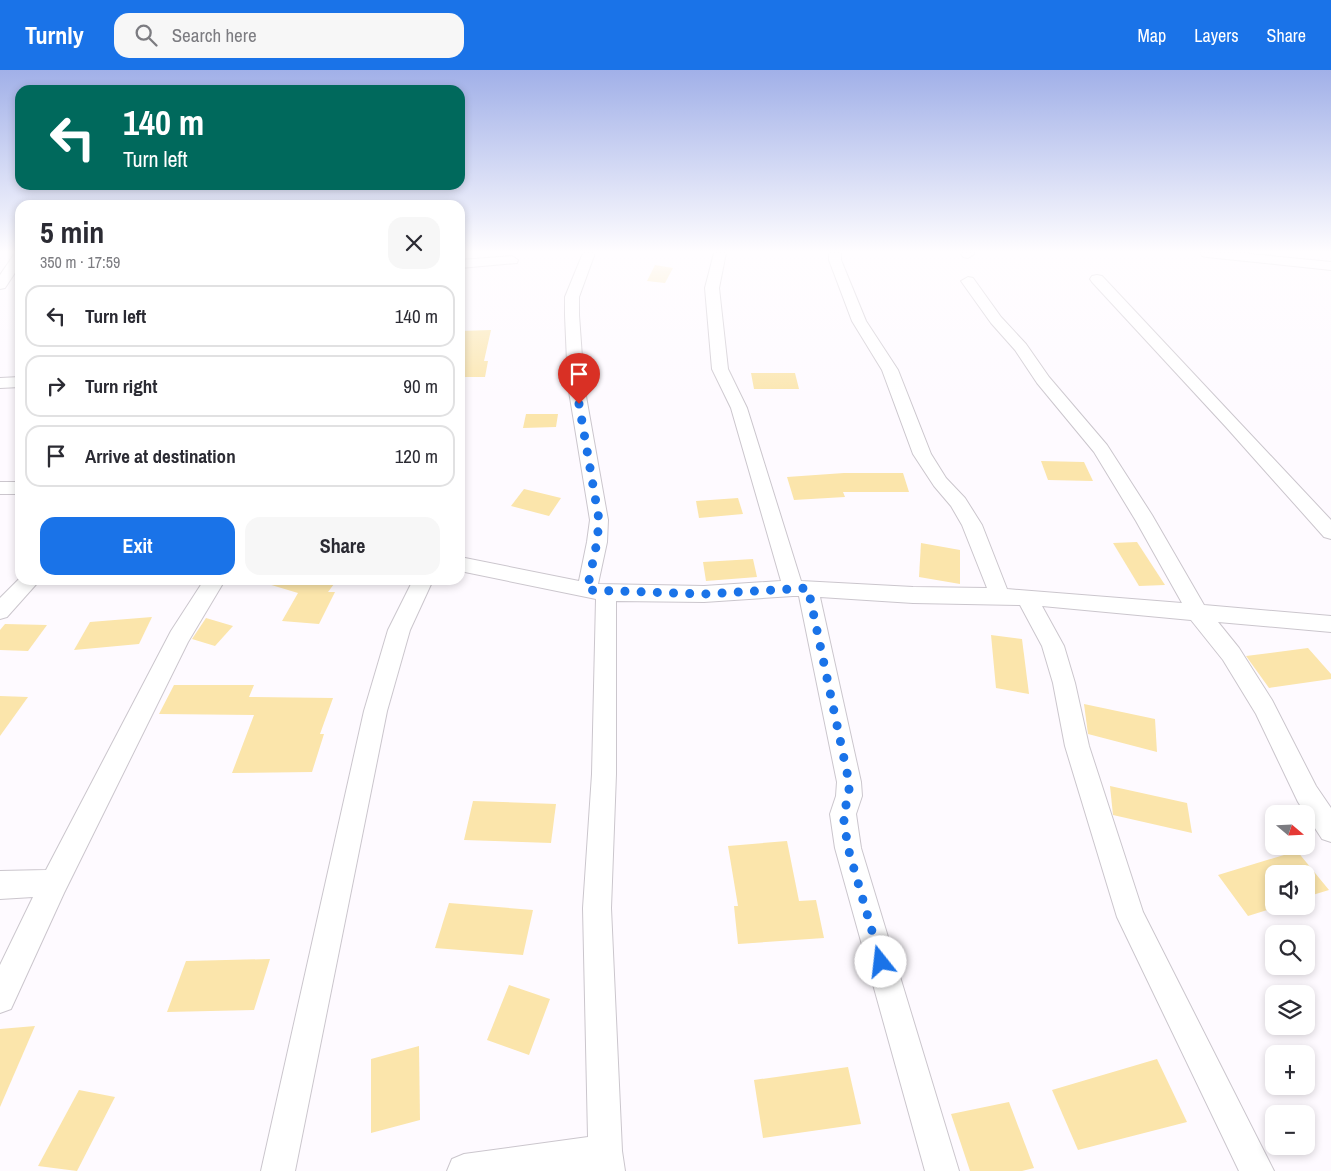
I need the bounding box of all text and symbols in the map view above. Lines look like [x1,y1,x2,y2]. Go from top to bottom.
search box [114,13,464,58]
text: Turnly [25,19,84,51]
icon: search [132,21,160,49]
text: Search here [172,22,257,48]
text: Map [1138,23,1166,48]
text: Layers [1194,23,1239,48]
text: Share [1267,23,1306,48]
text: 140 m [123,99,204,146]
icon: left [40,105,105,170]
text: Turn left [123,144,188,174]
text: 5 min [40,212,104,252]
button: close [388,217,440,269]
text: 350 m · 17:59 [40,251,120,273]
icon: left [42,302,70,330]
text: Turn left [85,303,146,329]
text: 140 m [395,303,438,329]
pin [558,353,600,404]
icon: arrive [565,360,593,388]
icon: right [42,372,70,400]
text: Turn right [85,373,157,399]
text: 90 m [403,373,438,399]
icon: arrive [42,442,70,470]
text: Arrive at destination [85,443,236,469]
text: 120 m [395,443,438,469]
button: Exit [40,517,235,575]
button: Share [245,517,440,575]
north arrow [1265,805,1315,855]
map controls [1265,805,1315,1155]
button: sound [1265,865,1315,915]
button: search [1265,925,1315,975]
position arrow [854,935,906,987]
button: layers [1265,985,1315,1035]
button: + [1265,1045,1315,1095]
button: − [1265,1105,1315,1155]

